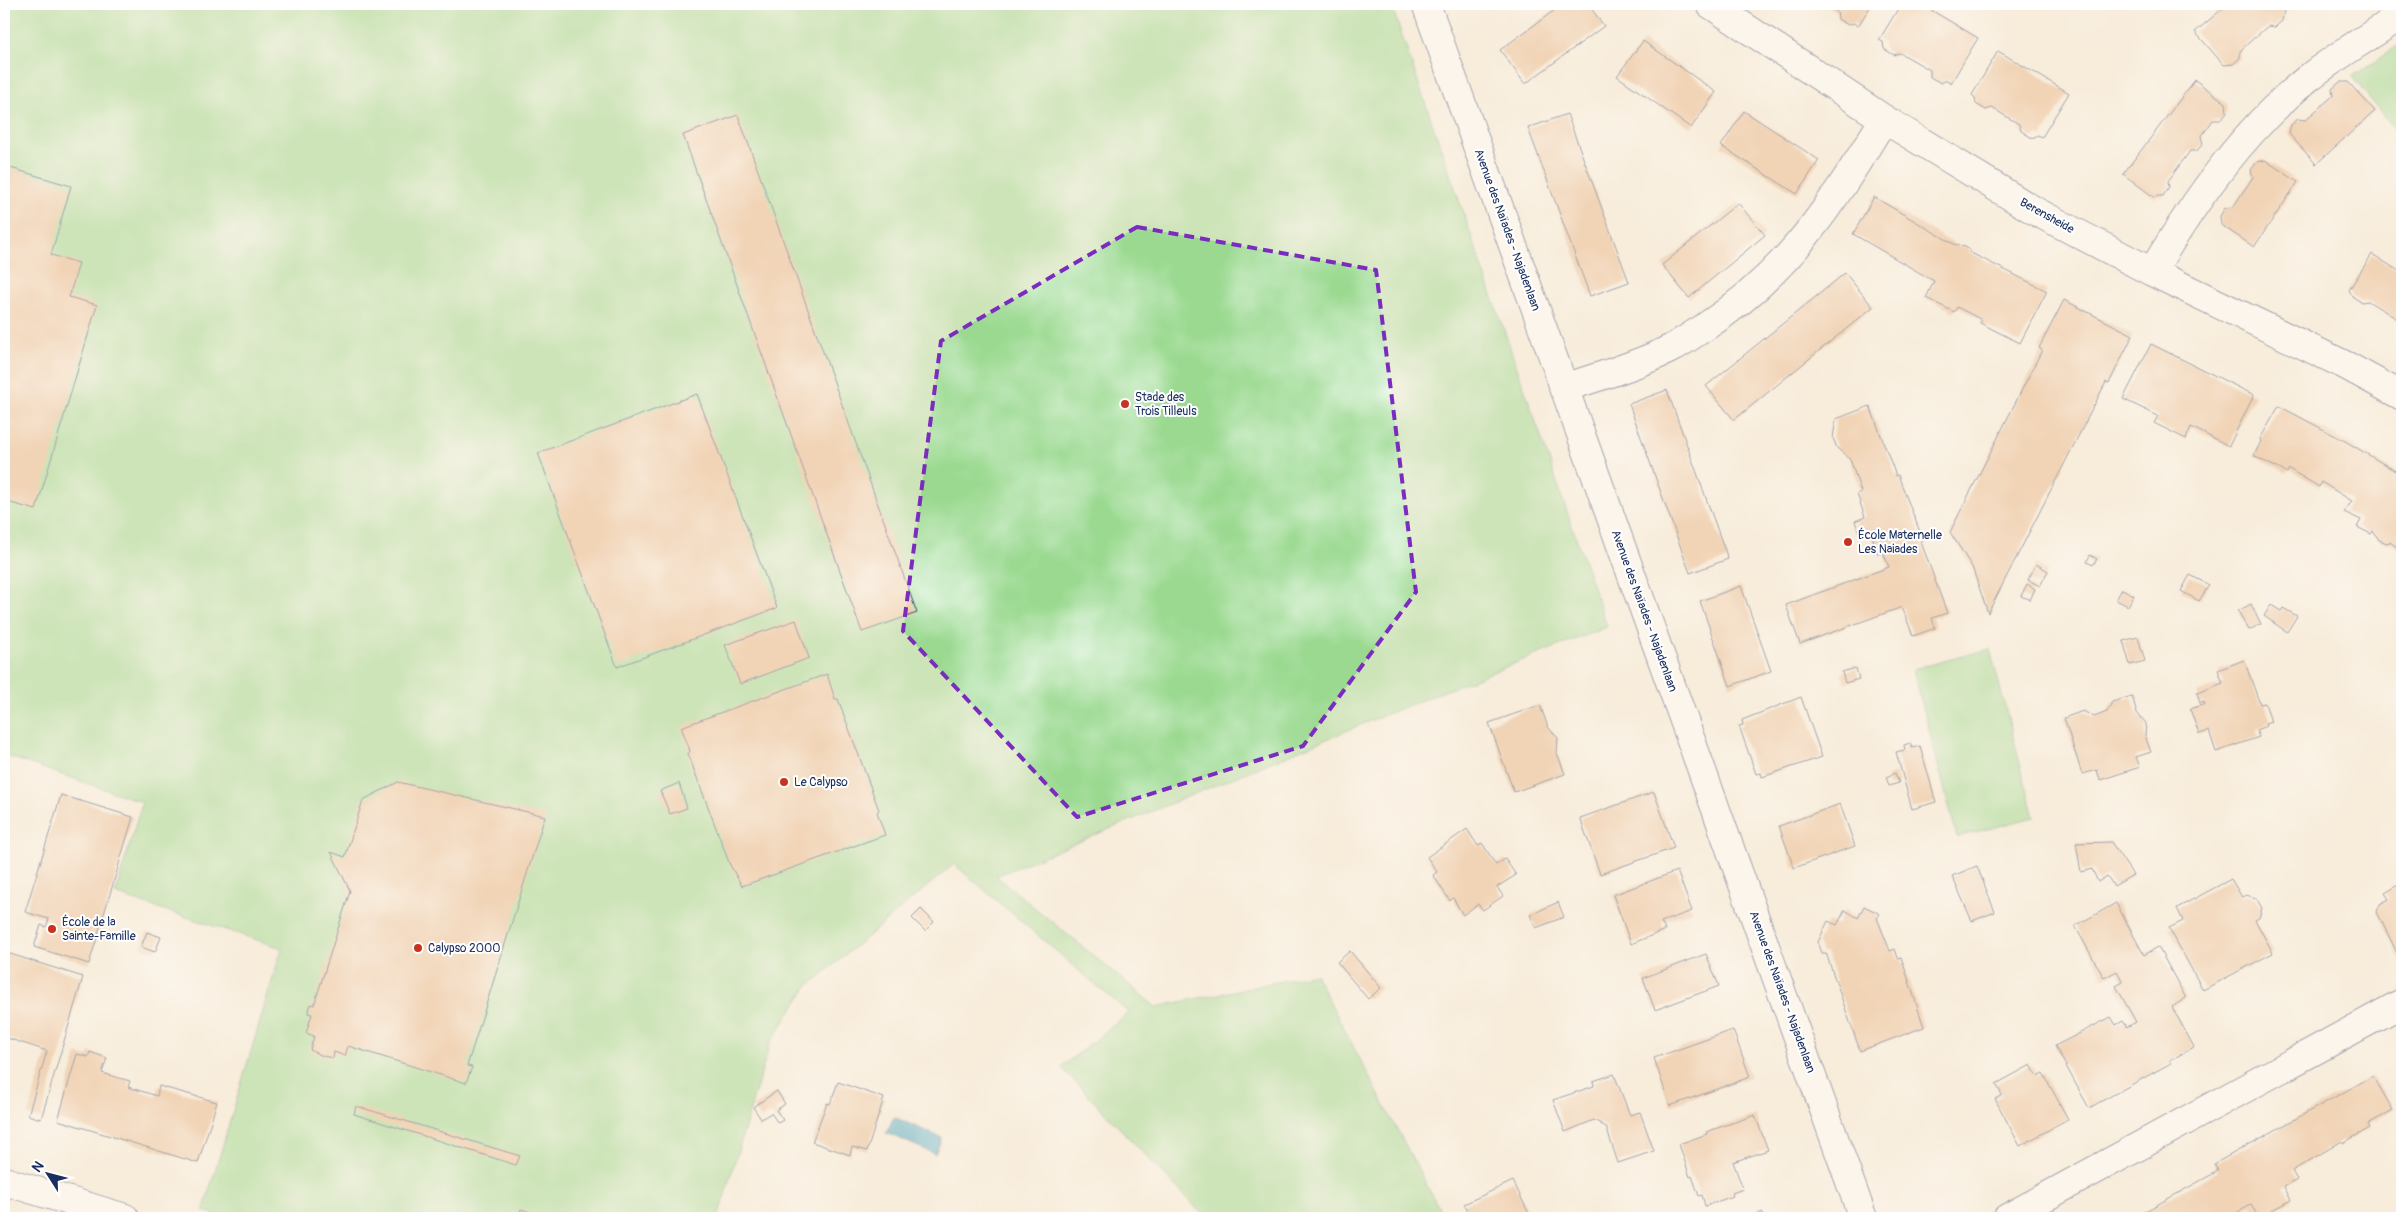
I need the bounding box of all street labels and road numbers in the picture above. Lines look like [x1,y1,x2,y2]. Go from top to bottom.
street label: Avenue des Naïades - Najadenlaan [1471,147,1543,313]
street label: Berensheide [2017,195,2077,237]
street label: Avenue des Naïades - Najadenlaan [1608,528,1680,694]
street label: Avenue des Naïades - Najadenlaan [1746,909,1818,1075]

